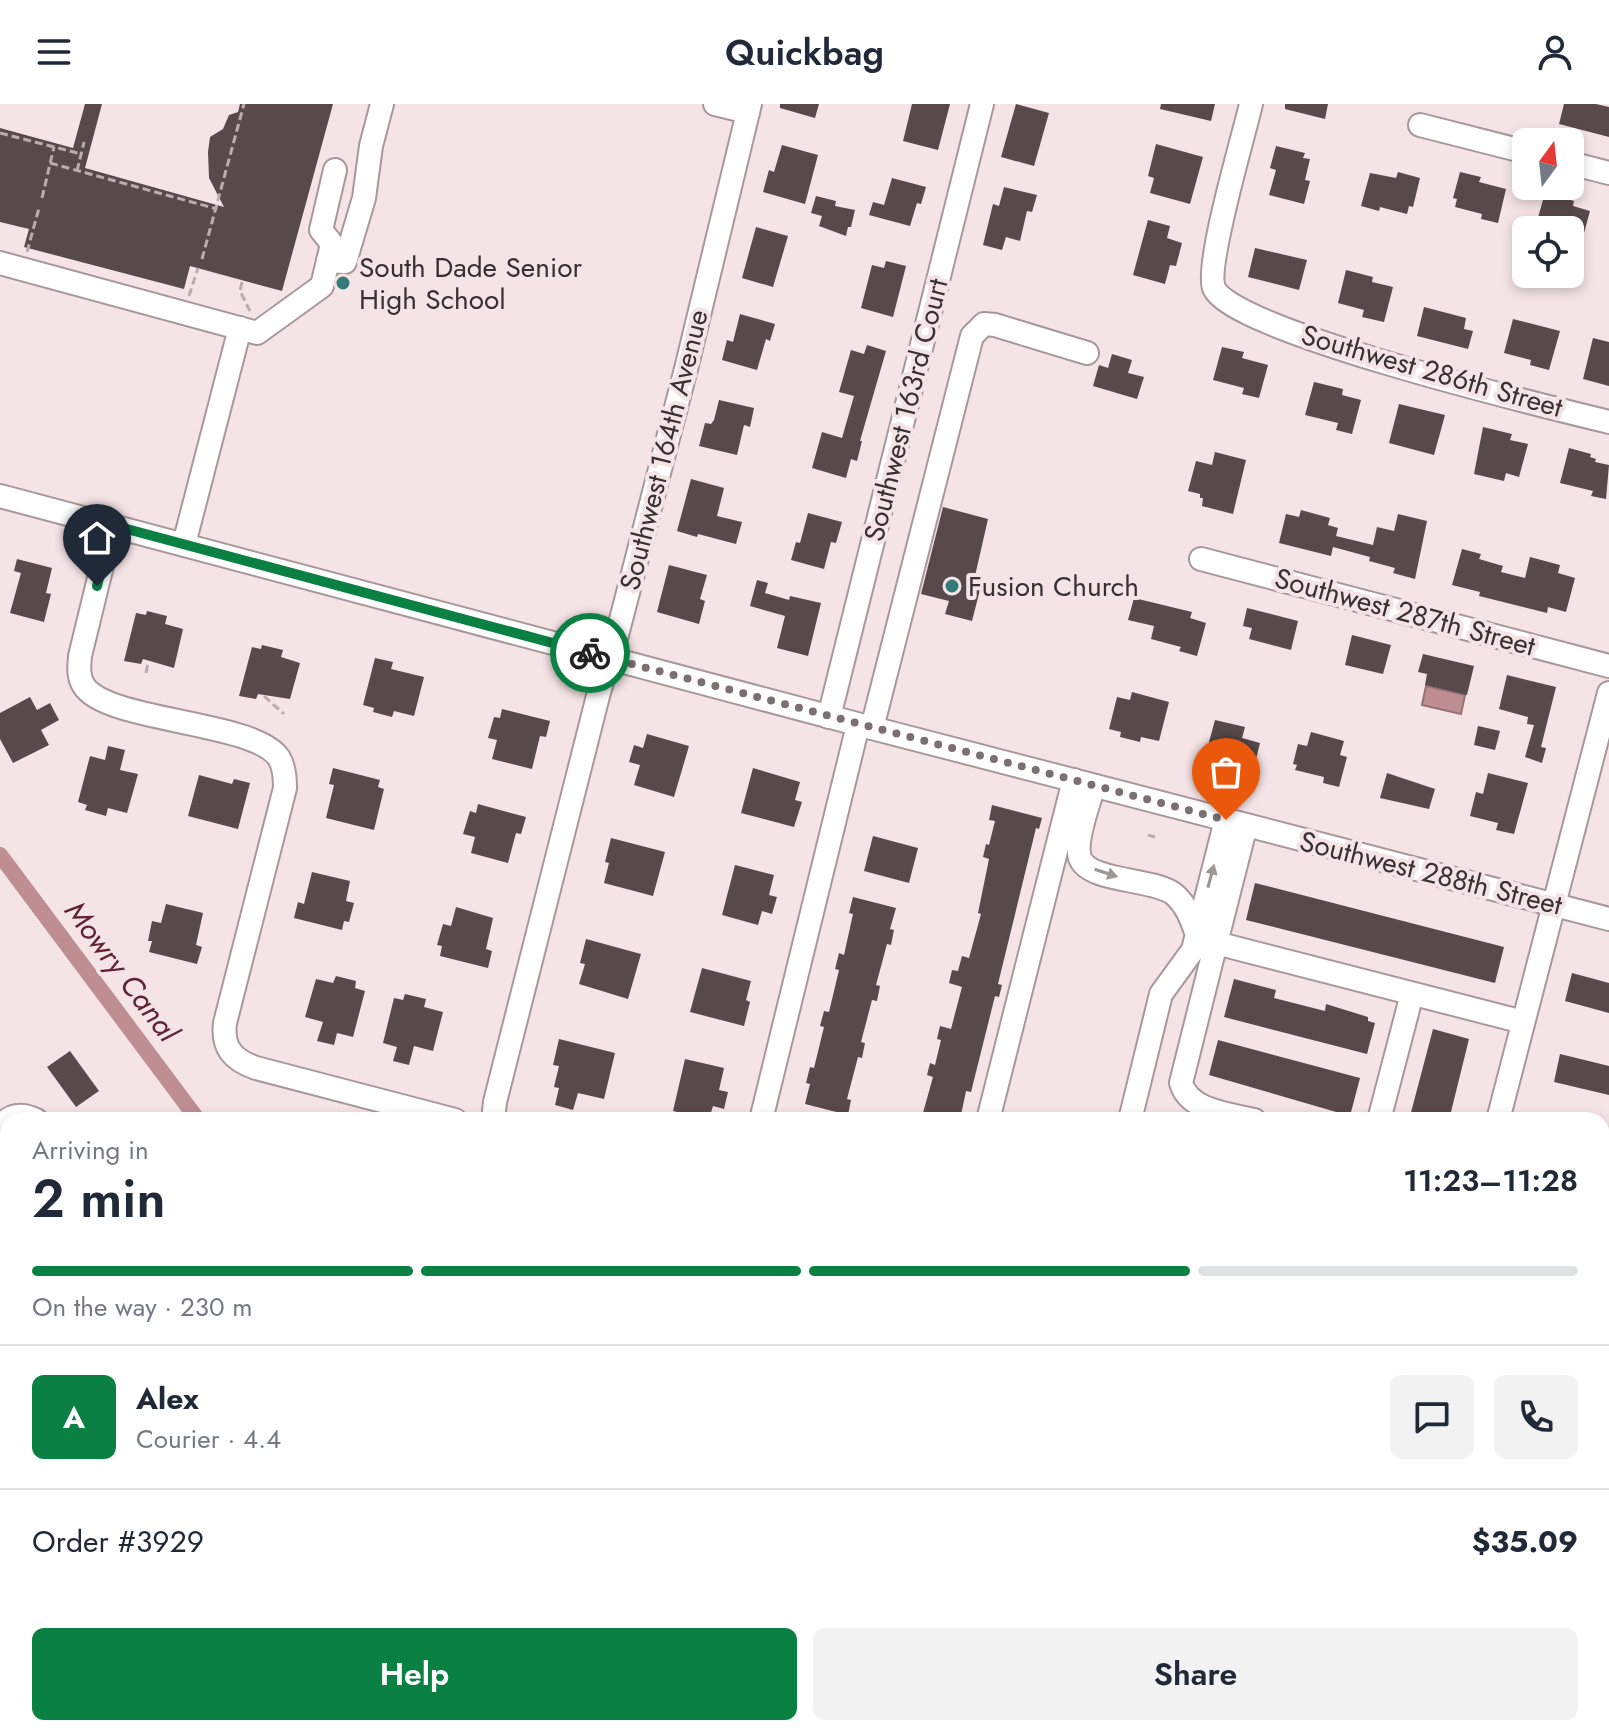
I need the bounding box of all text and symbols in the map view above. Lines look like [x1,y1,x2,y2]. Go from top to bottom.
text: Quickbag [725,26,884,78]
icon: menu [32,30,76,74]
icon: person [1533,30,1577,74]
north arrow [1512,128,1584,200]
map controls [1512,128,1584,288]
button: locate [1512,216,1584,288]
place label: South Dade Senior High School [359,247,582,320]
marker: South Dade Senior High School [334,274,352,292]
street label: Southwest 163rd Court [854,274,959,546]
street label: Southwest 164th Avenue [609,305,719,595]
street label: Southwest 286th Street [1297,314,1568,428]
pin [63,504,131,586]
icon: home [75,516,119,560]
street label: Southwest 287th Street [1270,557,1540,667]
place label: Fusion Church [968,566,1139,607]
marker: Fusion Church [943,577,961,595]
courier [550,613,630,693]
icon: bike [568,631,612,675]
pin [1192,738,1260,820]
icon: bag [1204,750,1248,794]
street label: Southwest 288th Street [1295,821,1567,926]
one-way arrow [1205,863,1218,888]
one-way arrow [1094,868,1118,880]
water label: Mowry Canal [55,892,190,1052]
text: Arriving in [32,1131,149,1169]
text: 11:23–11:28 [1403,1159,1578,1202]
text: 2 min [32,1161,165,1237]
text: On the way · 230 m [32,1288,253,1326]
button: chat [1390,1375,1474,1459]
button: phone [1494,1375,1578,1459]
text: Alex [136,1377,199,1420]
text: A [63,1396,85,1439]
text: Courier · 4.4 [136,1420,281,1458]
text: Order #3929 [32,1520,204,1563]
text: $35.09 [1472,1520,1578,1563]
button: Help [32,1628,797,1720]
button: Share [813,1628,1578,1720]

